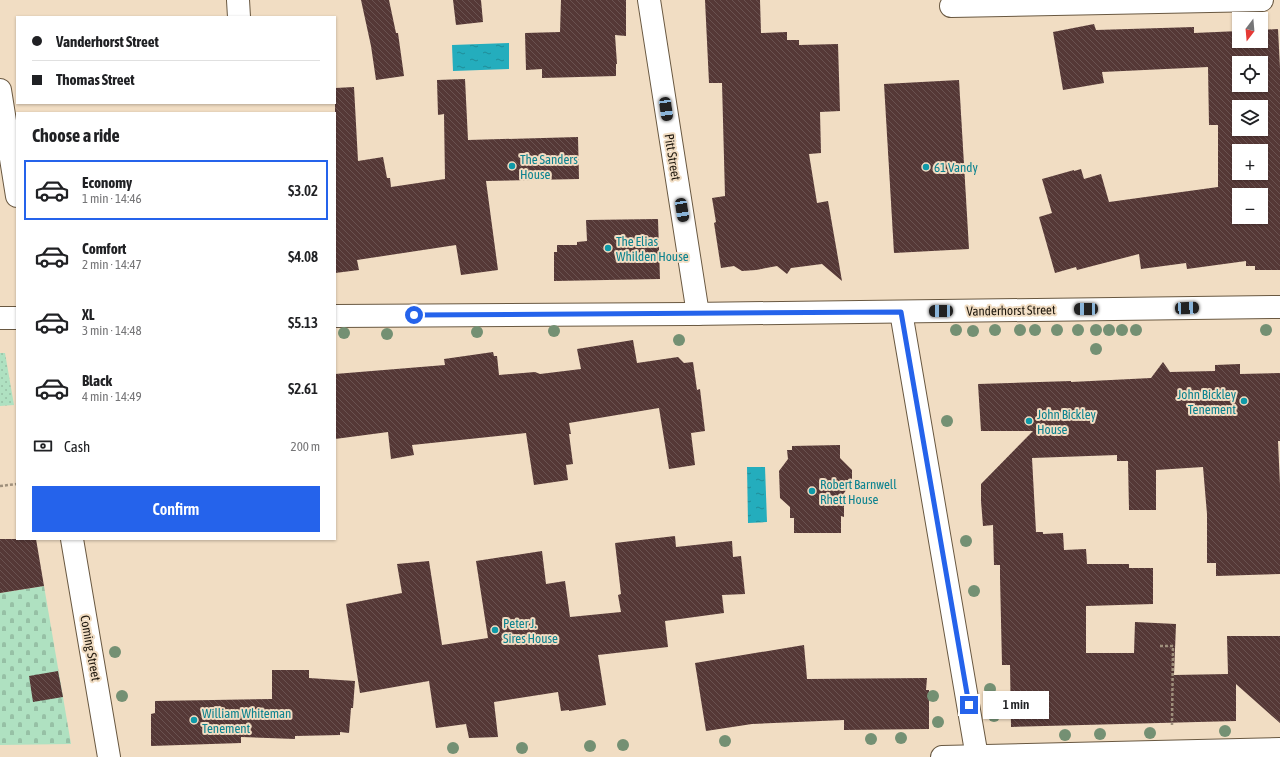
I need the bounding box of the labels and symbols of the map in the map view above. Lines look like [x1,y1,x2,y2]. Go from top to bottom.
north arrow [1232,12,1268,48]
car [658,96,674,122]
street label: Pitt Street [661,133,684,182]
place label: The Sanders House [520,152,578,182]
place label: 61 Vandy [934,160,978,175]
marker: The Sanders House [507,161,517,171]
marker: 61 Vandy [921,162,931,172]
car [674,197,690,223]
place label: The Elias Whilden House [616,234,689,264]
marker: The Elias Whilden House [603,243,613,253]
car [1175,301,1199,315]
street label: Vanderhorst Street [966,302,1056,319]
car [1074,303,1098,315]
car [929,305,953,317]
route start [405,306,423,324]
place label: John Bickley Tenement [1177,387,1237,417]
marker: John Bickley Tenement [1239,396,1249,406]
place label: John Bickley House [1037,407,1096,437]
marker: John Bickley House [1024,416,1034,426]
place label: Robert Barnwell Rhett House [820,477,897,507]
marker: Robert Barnwell Rhett House [807,486,817,496]
street label: Coming Street [77,614,104,682]
place label: Peter J. Sires House [503,616,558,646]
marker: Peter J. Sires House [490,625,500,635]
callout: 1 min [983,691,1049,719]
route end [960,696,978,714]
place label: William Whiteman Tenement [202,706,291,736]
marker: William Whiteman Tenement [189,715,199,725]

